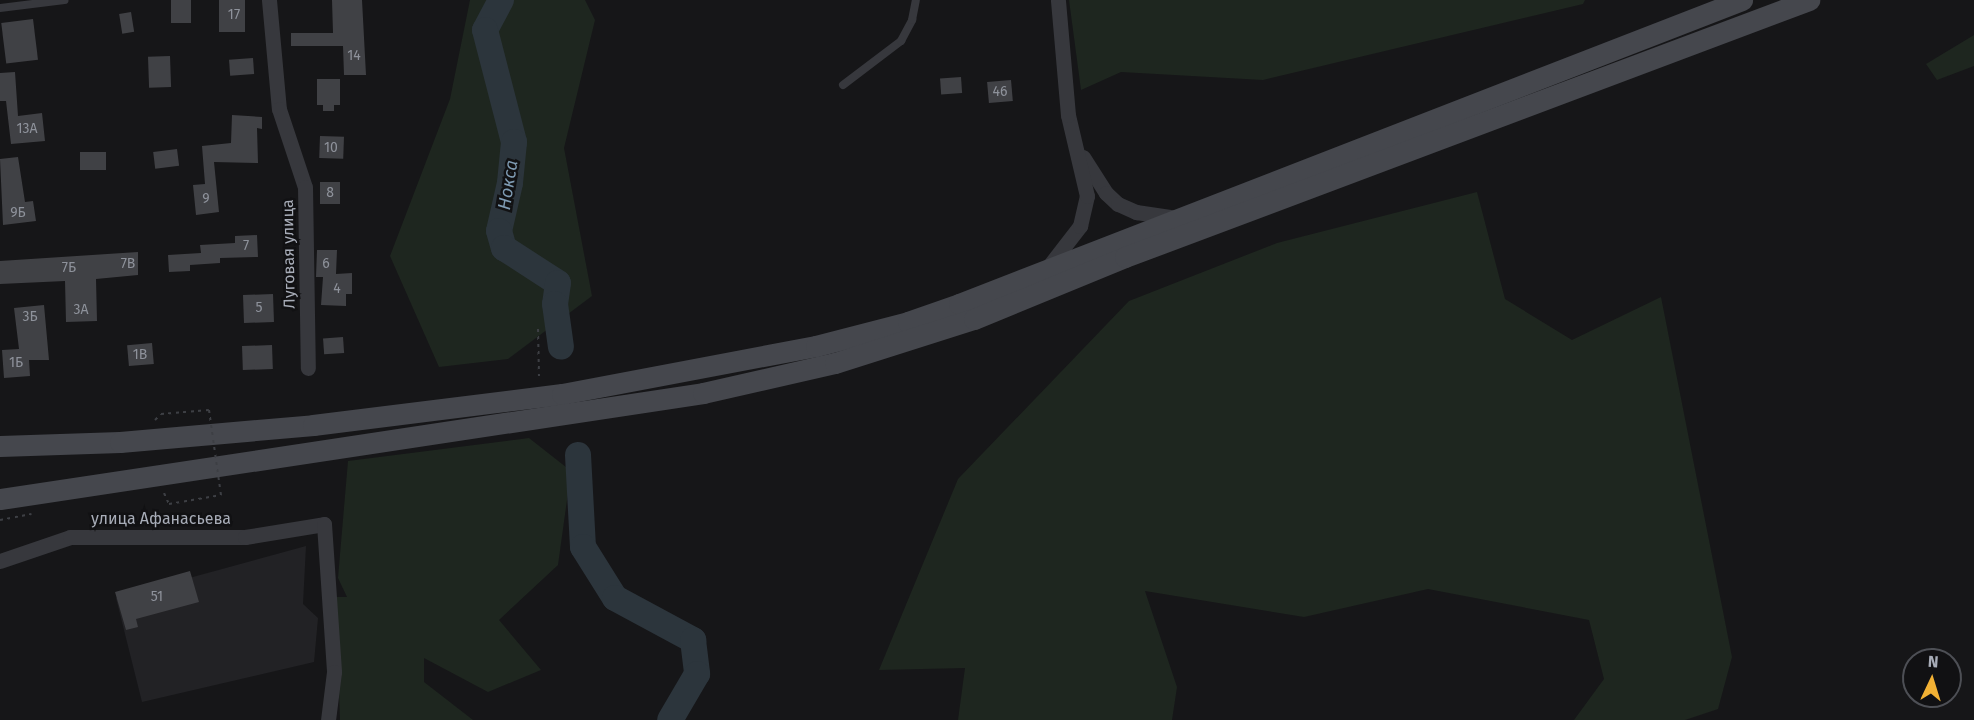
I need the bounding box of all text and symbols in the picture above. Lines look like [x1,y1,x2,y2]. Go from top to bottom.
house number: 17 [228,7,240,23]
house number: 14 [347,48,361,64]
house number: 46 [993,84,1007,100]
house number: 13А [16,121,38,137]
house number: 10 [324,140,338,156]
water label: Нокса [493,158,523,212]
house number: 8 [326,185,334,201]
house number: 9 [202,191,210,207]
street label: Луговая улица [278,199,300,309]
house number: 9Б [10,205,26,221]
house number: 7 [243,238,249,254]
house number: 7В [121,256,135,272]
house number: 6 [322,256,330,272]
house number: 7Б [62,260,76,276]
house number: 4 [333,281,341,297]
house number: 5 [255,300,263,316]
house number: 3А [73,302,89,318]
house number: 3Б [22,309,38,325]
house number: 1В [133,347,147,363]
house number: 1Б [9,355,23,371]
street label: улица Афанасьева [91,509,231,529]
house number: 51 [151,589,163,605]
north arrow [1902,648,1962,708]
text: N [1927,652,1939,671]

